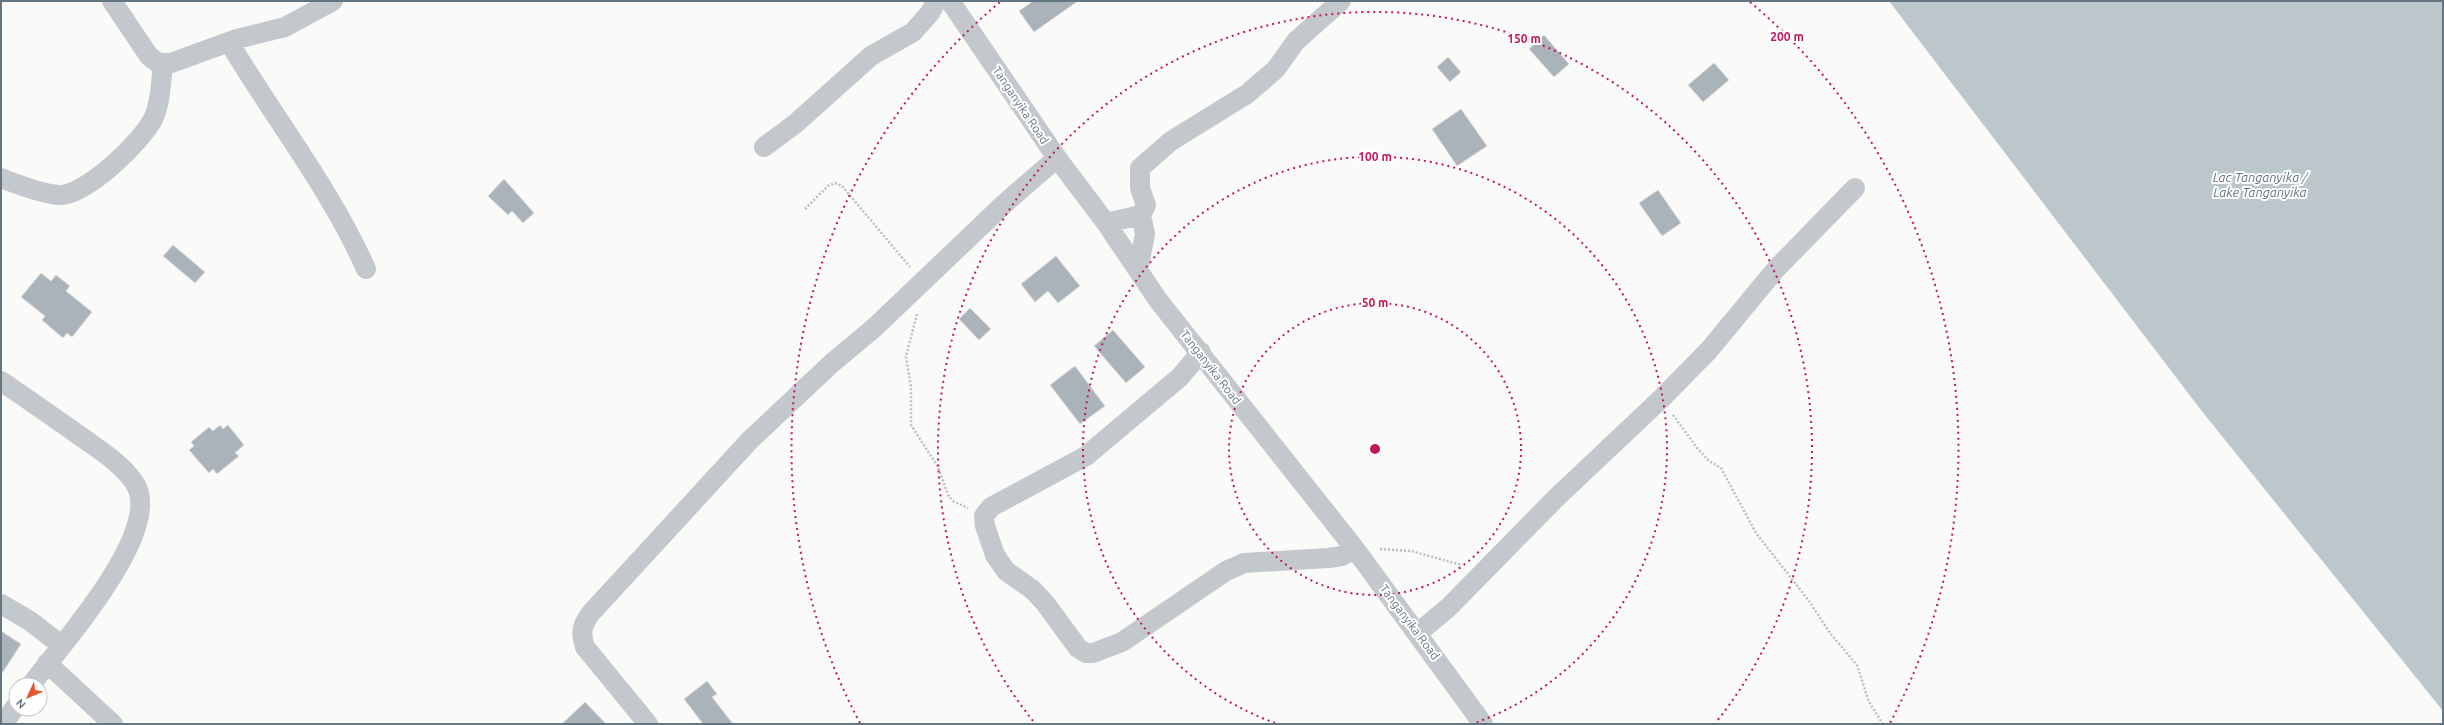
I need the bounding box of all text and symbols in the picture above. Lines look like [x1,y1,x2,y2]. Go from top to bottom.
text: 200 m [1770,30,1804,43]
text: 150 m [1507,32,1541,45]
street label: Tanganyika Road [990,64,1052,146]
text: 100 m [1358,150,1392,163]
water label: Lac Tanganyika / Lake Tanganyika [2213,170,2309,199]
text: 50 m [1362,296,1388,309]
street label: Tanganyika Road [1178,327,1244,407]
centre of rings [1368,442,1382,456]
street label: Tanganyika Road [1378,582,1442,662]
north arrow [8,677,48,717]
text: N [14,697,28,711]

